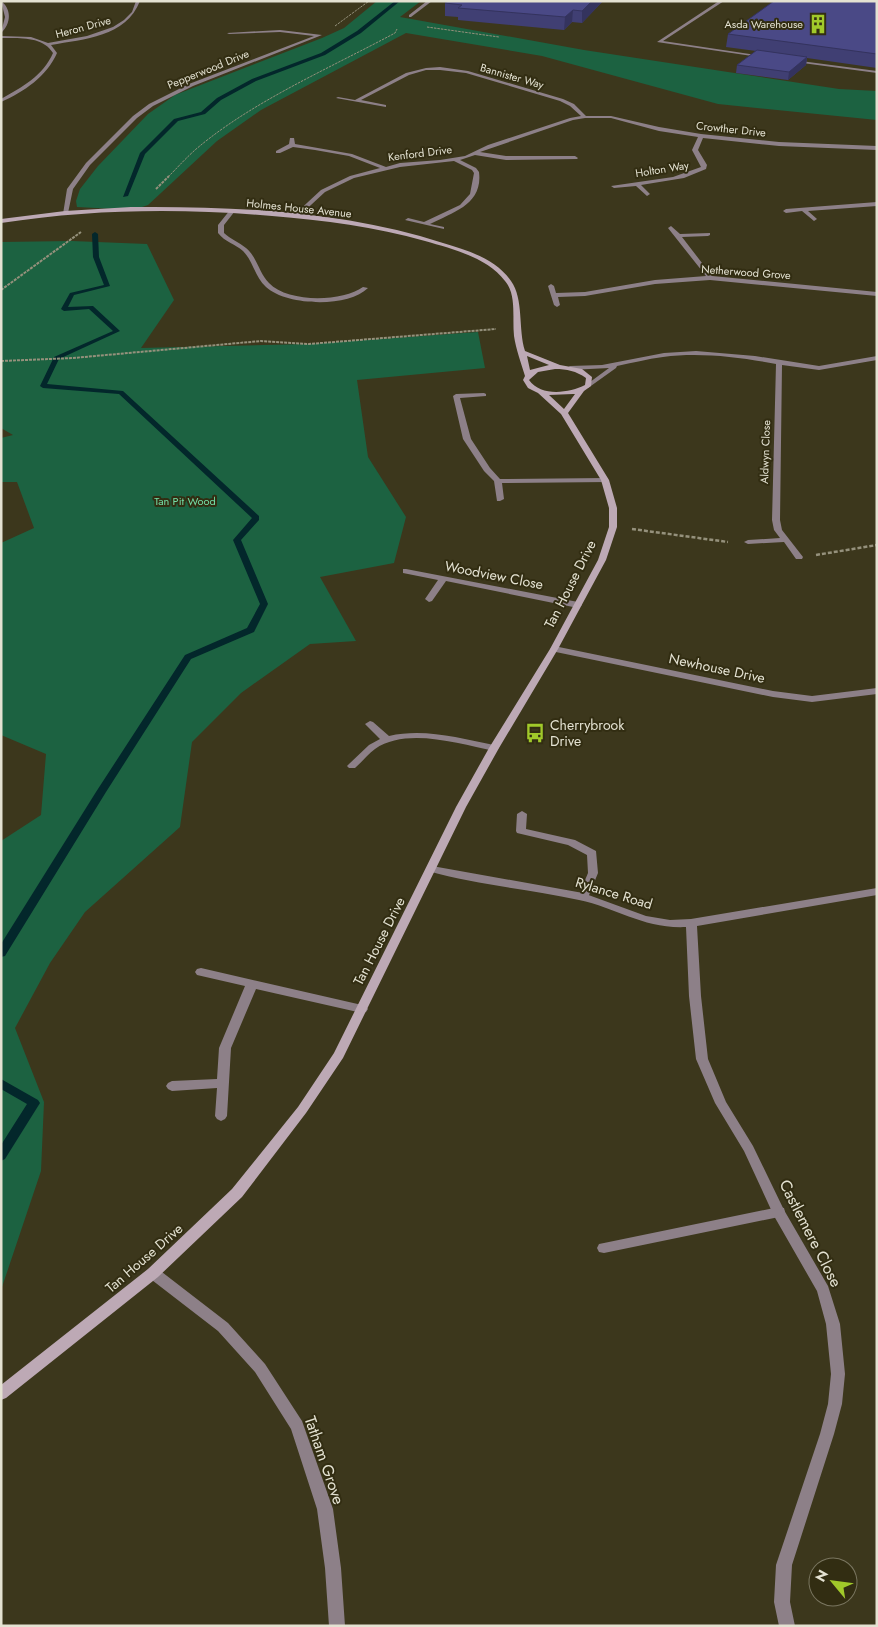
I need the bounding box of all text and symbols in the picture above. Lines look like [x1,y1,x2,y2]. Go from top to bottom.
street label: Heron Drive [54,12,113,42]
building icon: Asda Warehouse [807,13,829,35]
place label: Asda Warehouse [724,16,803,32]
street label: Pepperwood Drive [165,45,252,93]
street label: Bannister Way [478,59,546,93]
street label: Crowther Drive [695,117,767,141]
street label: Kenford Drive [387,141,453,165]
street label: Holton Way [634,157,690,181]
street label: Holmes House Avenue [246,195,353,222]
street label: Netherwood Grove [701,261,792,283]
street label: Aldwyn Close [756,419,774,484]
park label: Tan Pit Wood [154,493,216,509]
street label: Tan House Drive [539,536,601,632]
street label: Woodview Close [443,556,545,594]
street label: Newhouse Drive [667,648,767,688]
place label: Cherrybrook Drive [550,715,625,751]
bus stop icon: Cherrybrook Drive [524,722,546,744]
street label: Rylance Road [573,872,655,914]
street label: Tan House Drive [348,893,410,989]
street label: Castlemere Close [774,1175,848,1291]
street label: Tan House Drive [101,1219,187,1297]
street label: Tatham Grove [299,1413,350,1507]
north arrow [808,1557,858,1607]
text: N [810,1566,833,1585]

